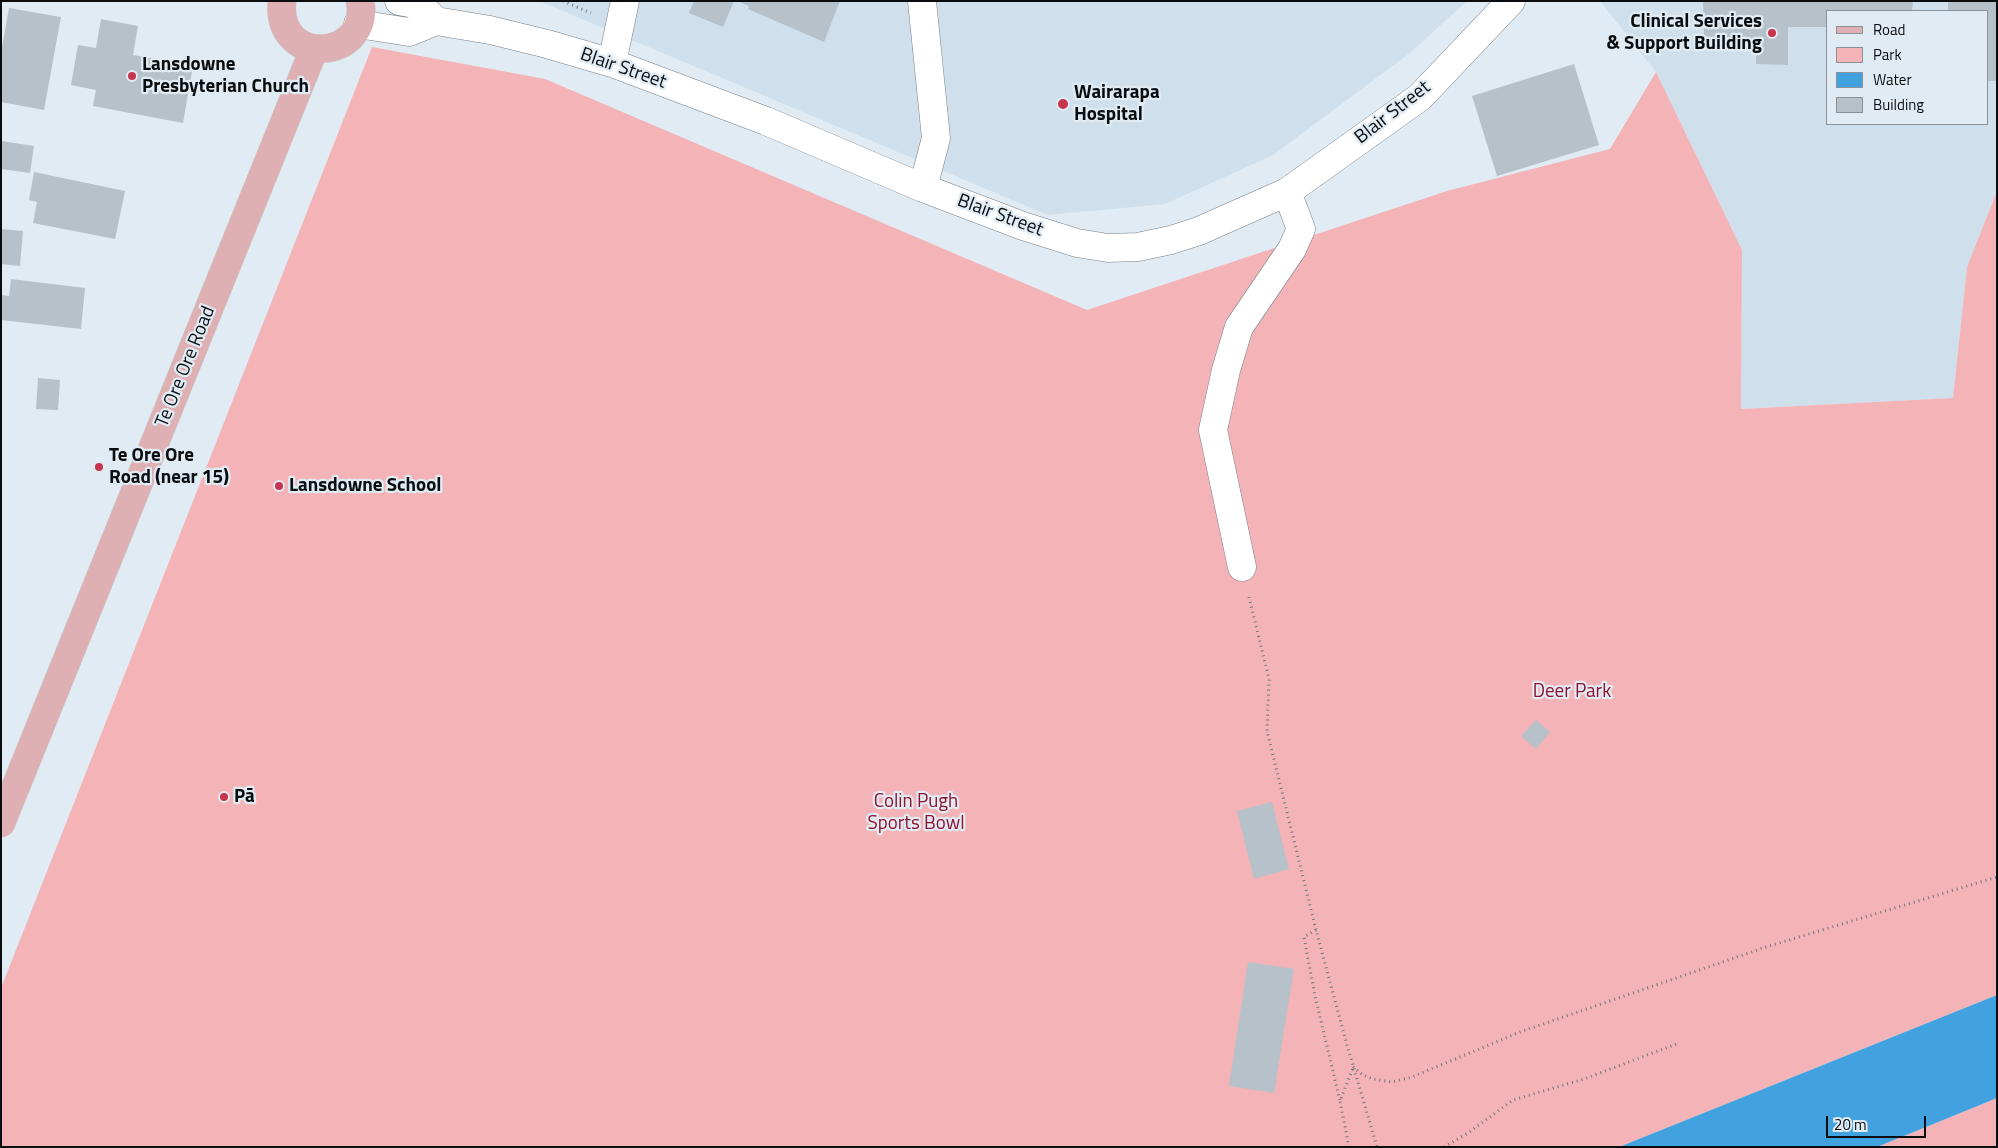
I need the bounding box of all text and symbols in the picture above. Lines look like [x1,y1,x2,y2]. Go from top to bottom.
legend [1826,10,1988,125]
place label: Clinical Services & Support Building [1607,11,1762,55]
text: Road [1873,18,1905,41]
marker: Clinical Services & Support Building [1766,27,1778,39]
text: Park [1873,43,1902,66]
street label: Blair Street [577,44,669,94]
place label: Lansdowne Presbyterian Church [142,54,309,98]
text: Water [1873,68,1912,91]
marker: Lansdowne Presbyterian Church [126,70,138,82]
street label: Blair Street [1351,76,1435,150]
place label: Wairarapa Hospital [1074,82,1160,126]
text: Building [1873,93,1924,116]
marker: Wairarapa Hospital [1056,97,1070,111]
street label: Blair Street [954,190,1046,242]
street label: Te Ore Ore Road [151,303,221,431]
place label: Te Ore Ore Road (near 15) [109,445,229,489]
marker: Te Ore Ore Road (near 15) [93,461,105,473]
place label: Lansdowne School [289,475,441,497]
marker: Lansdowne School [273,480,285,492]
park label: Deer Park [1533,681,1611,703]
place label: Pā [234,786,255,808]
marker: Pā [218,791,230,803]
park label: Colin Pugh Sports Bowl [867,791,965,835]
scale bar [1828,1106,1928,1138]
text: 20 m [1834,1113,1867,1136]

